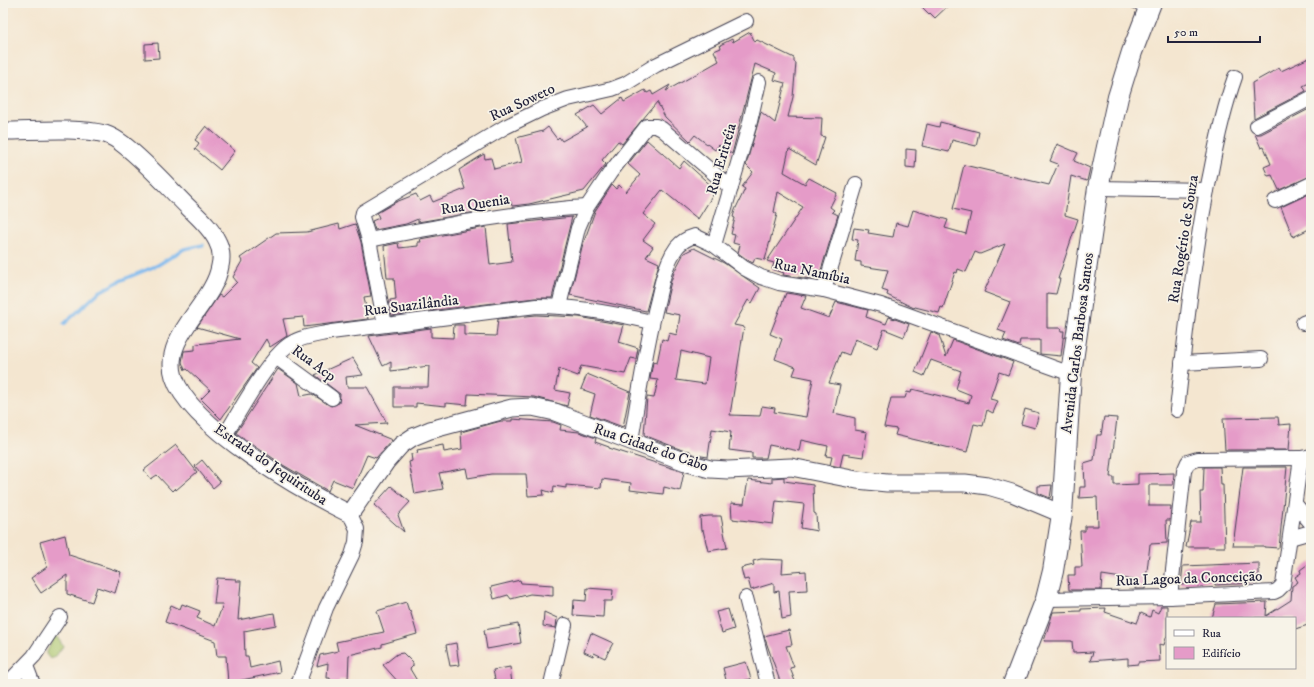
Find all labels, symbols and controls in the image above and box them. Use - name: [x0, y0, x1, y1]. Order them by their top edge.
- scale bar: [1168, 18, 1260, 44]
- text: 50 m: [1174, 25, 1198, 40]
- street label: Rua Soweto: [487, 79, 558, 126]
- street label: Rua Eritréia: [702, 121, 741, 197]
- street label: Rua Rogério de Souza: [1164, 173, 1203, 305]
- street label: Rua Quenia: [439, 190, 511, 219]
- street label: Avenida Carlos Barbosa Santos: [1057, 252, 1098, 435]
- street label: Rua Namíbia: [772, 254, 852, 289]
- street label: Rua Suazilândia: [363, 290, 460, 321]
- street label: Rua Acp: [288, 341, 340, 386]
- street label: Estrada do Jequirituba: [210, 419, 332, 510]
- street label: Rua Cidade do Cabo: [591, 419, 711, 476]
- street label: Rua Lagoa da Conceição: [1115, 566, 1263, 591]
- legend: [1166, 617, 1296, 669]
- text: Rua: [1202, 626, 1222, 641]
- text: Edifício: [1202, 646, 1241, 661]

